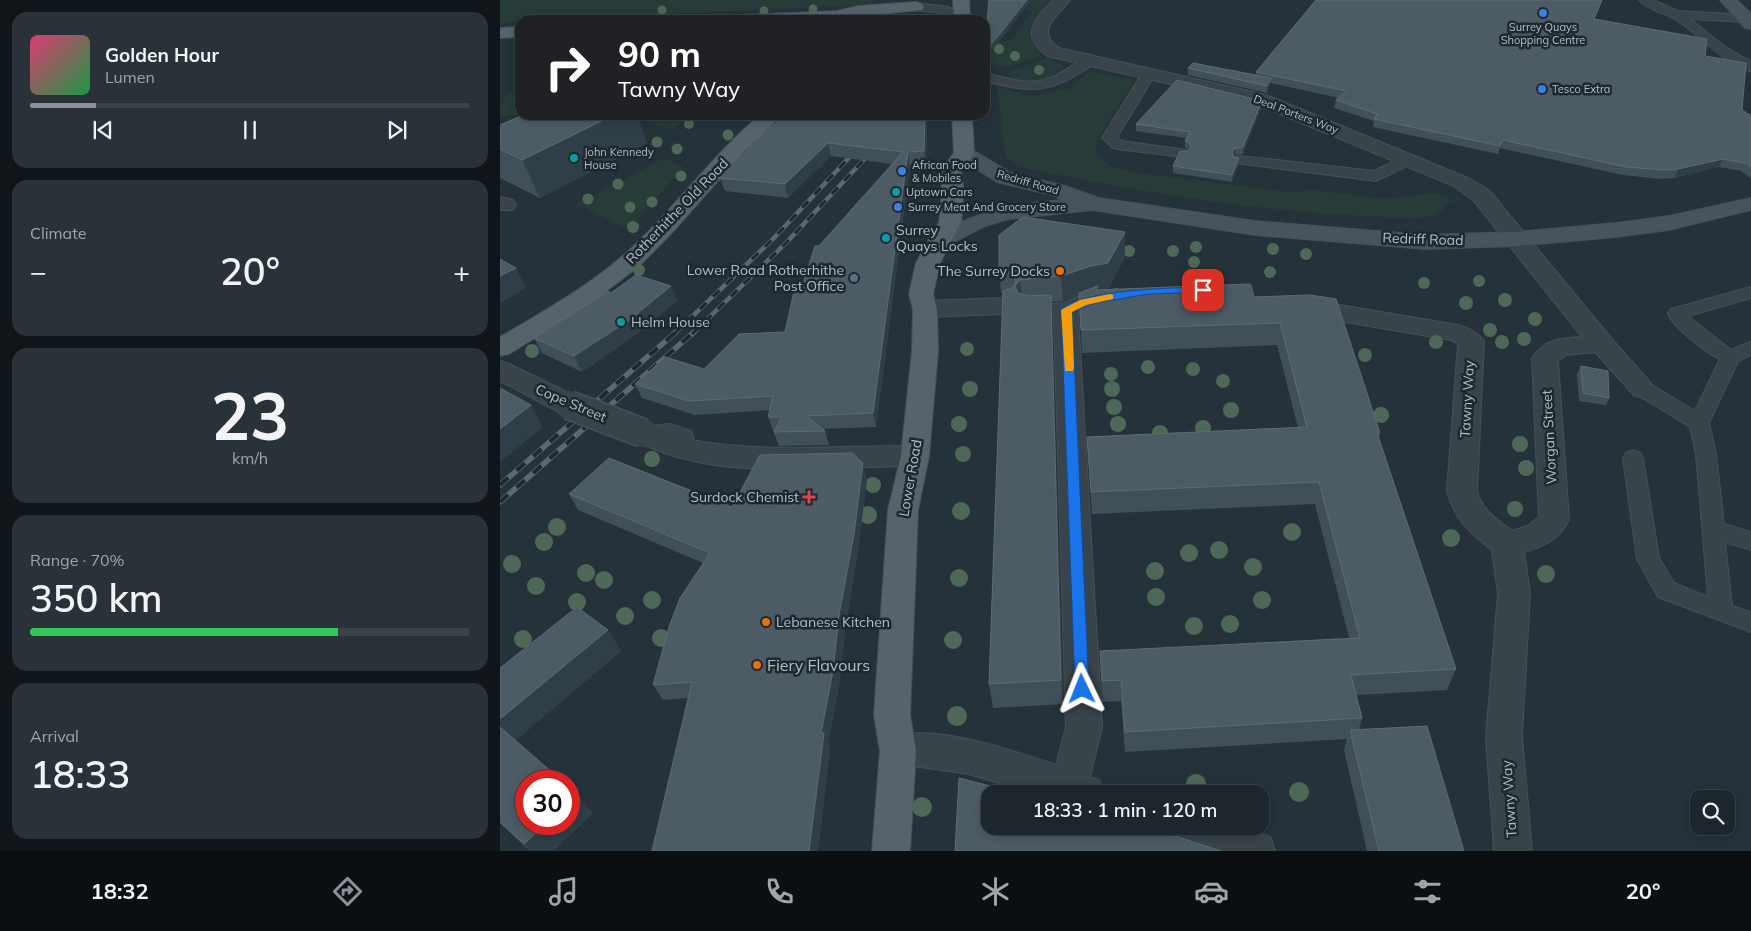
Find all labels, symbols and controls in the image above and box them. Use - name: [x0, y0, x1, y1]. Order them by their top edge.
- marker: Surrey Quays Shopping Centre: [1537, 7, 1549, 19]
- place label: Surrey Quays Shopping Centre: [1501, 20, 1585, 47]
- text: 90 m: [618, 32, 701, 76]
- icon: right: [535, 35, 600, 100]
- text: Golden Hour: [105, 43, 219, 67]
- text: Lumen: [105, 67, 155, 87]
- text: Tawny Way: [618, 75, 740, 103]
- place label: Tesco Extra: [1552, 82, 1610, 96]
- marker: Tesco Extra: [1536, 83, 1548, 95]
- street label: Deal Porters Way: [1252, 91, 1341, 137]
- icon: previous: [89, 116, 117, 144]
- icon: pause: [236, 116, 264, 144]
- icon: next: [383, 116, 411, 144]
- place label: John Kennedy House: [584, 145, 654, 172]
- marker: John Kennedy House: [568, 152, 580, 164]
- street label: Rotherhithe Old Road: [622, 155, 732, 267]
- place label: African Food & Mobiles: [912, 158, 977, 185]
- marker: African Food & Mobiles: [896, 165, 908, 177]
- street label: Redriff Road: [995, 166, 1061, 198]
- place label: Uptown Cars: [906, 185, 973, 199]
- marker: Uptown Cars: [890, 186, 902, 198]
- place label: Surrey Meat And Grocery Store: [908, 200, 1066, 214]
- marker: Surrey Meat And Grocery Store: [892, 201, 904, 213]
- place label: Surrey Quays Locks: [896, 221, 978, 255]
- text: Climate: [30, 223, 86, 243]
- street label: Redriff Road: [1382, 229, 1464, 249]
- marker: Surrey Quays Locks: [880, 232, 892, 244]
- text: 20°: [220, 247, 280, 295]
- text: −: [30, 254, 47, 289]
- text: +: [453, 254, 470, 289]
- place label: Lower Road Rotherhithe Post Office: [687, 261, 844, 295]
- place label: The Surrey Docks: [937, 262, 1050, 280]
- marker: The Surrey Docks: [1054, 265, 1066, 277]
- pin: [1182, 269, 1224, 311]
- marker: Lower Road Rotherhithe Post Office: [848, 272, 860, 284]
- icon: arrive: [1189, 276, 1217, 304]
- place label: Helm House: [631, 313, 710, 331]
- marker: Helm House: [615, 316, 627, 328]
- street label: Tawny Way: [1456, 359, 1478, 438]
- text: 23: [211, 375, 289, 456]
- street label: Cope Street: [533, 380, 609, 426]
- street label: Worgan Street: [1538, 389, 1560, 485]
- street label: Lower Road: [894, 438, 926, 518]
- text: km/h: [232, 448, 268, 468]
- place label: Surdock Chemist: [690, 488, 799, 506]
- marker: Surdock Chemist: [803, 491, 815, 503]
- text: Range · 70%: [30, 550, 125, 570]
- text: 350 km: [30, 574, 163, 622]
- place label: Lebanese Kitchen: [776, 613, 890, 631]
- marker: Lebanese Kitchen: [760, 616, 772, 628]
- place label: Fiery Flavours: [767, 655, 870, 675]
- marker: Fiery Flavours: [751, 659, 763, 671]
- position arrow: [1055, 662, 1107, 714]
- text: Arrival: [30, 726, 79, 746]
- text: 18:33: [30, 750, 130, 798]
- street label: Tawny Way: [1497, 759, 1521, 838]
- speed limit sign: 30: [515, 770, 580, 835]
- map controls: [1690, 790, 1735, 835]
- button: search: [1690, 790, 1735, 835]
- text: 18:33 · 1 min · 120 m: [1032, 798, 1218, 822]
- icon: directions: [330, 874, 365, 909]
- icon: music: [546, 874, 581, 909]
- icon: phone: [762, 874, 797, 909]
- icon: climate: [978, 874, 1013, 909]
- icon: car: [1194, 874, 1229, 909]
- icon: filters: [1410, 874, 1445, 909]
- text: 18:32: [90, 877, 149, 905]
- text: 20°: [1626, 877, 1660, 905]

